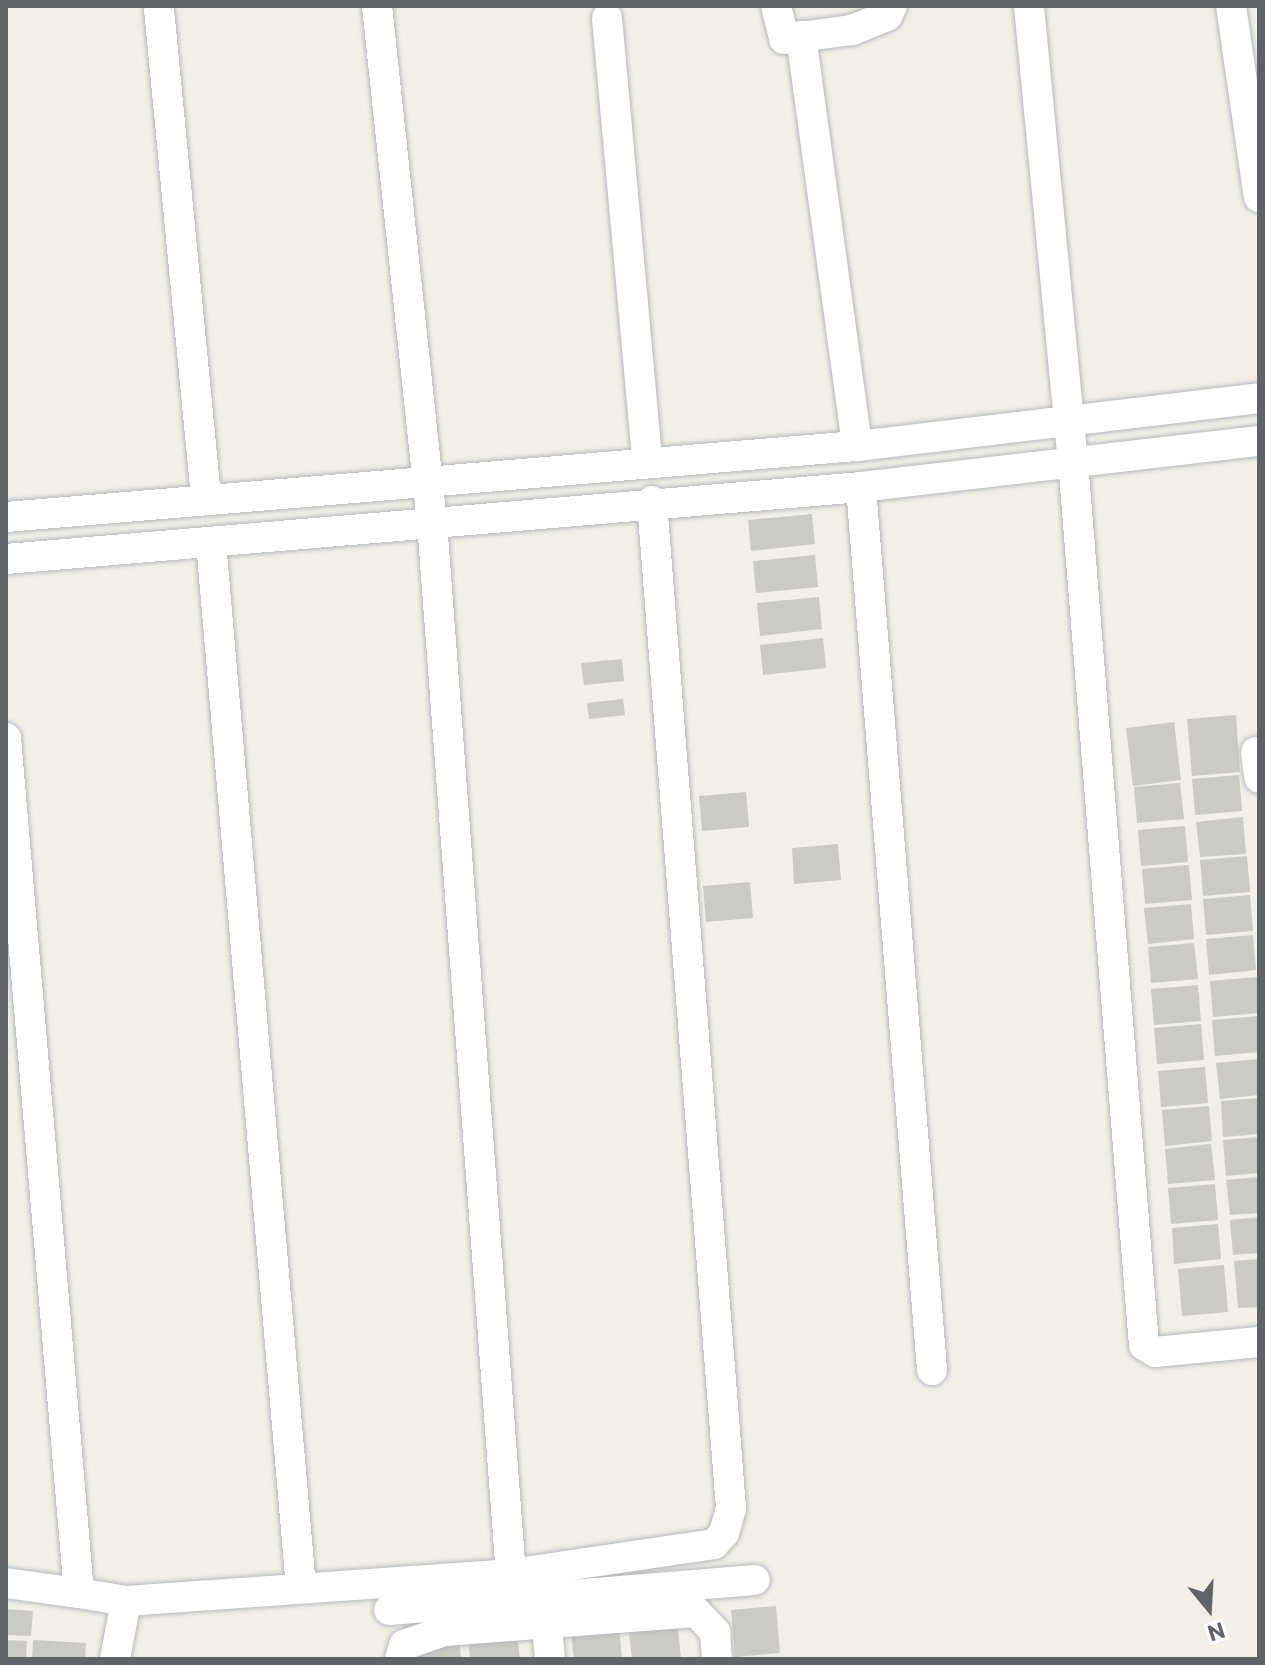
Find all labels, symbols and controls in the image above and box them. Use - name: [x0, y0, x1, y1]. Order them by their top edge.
- north arrow: [1169, 1569, 1249, 1649]
- text: N: [1205, 1617, 1229, 1648]

